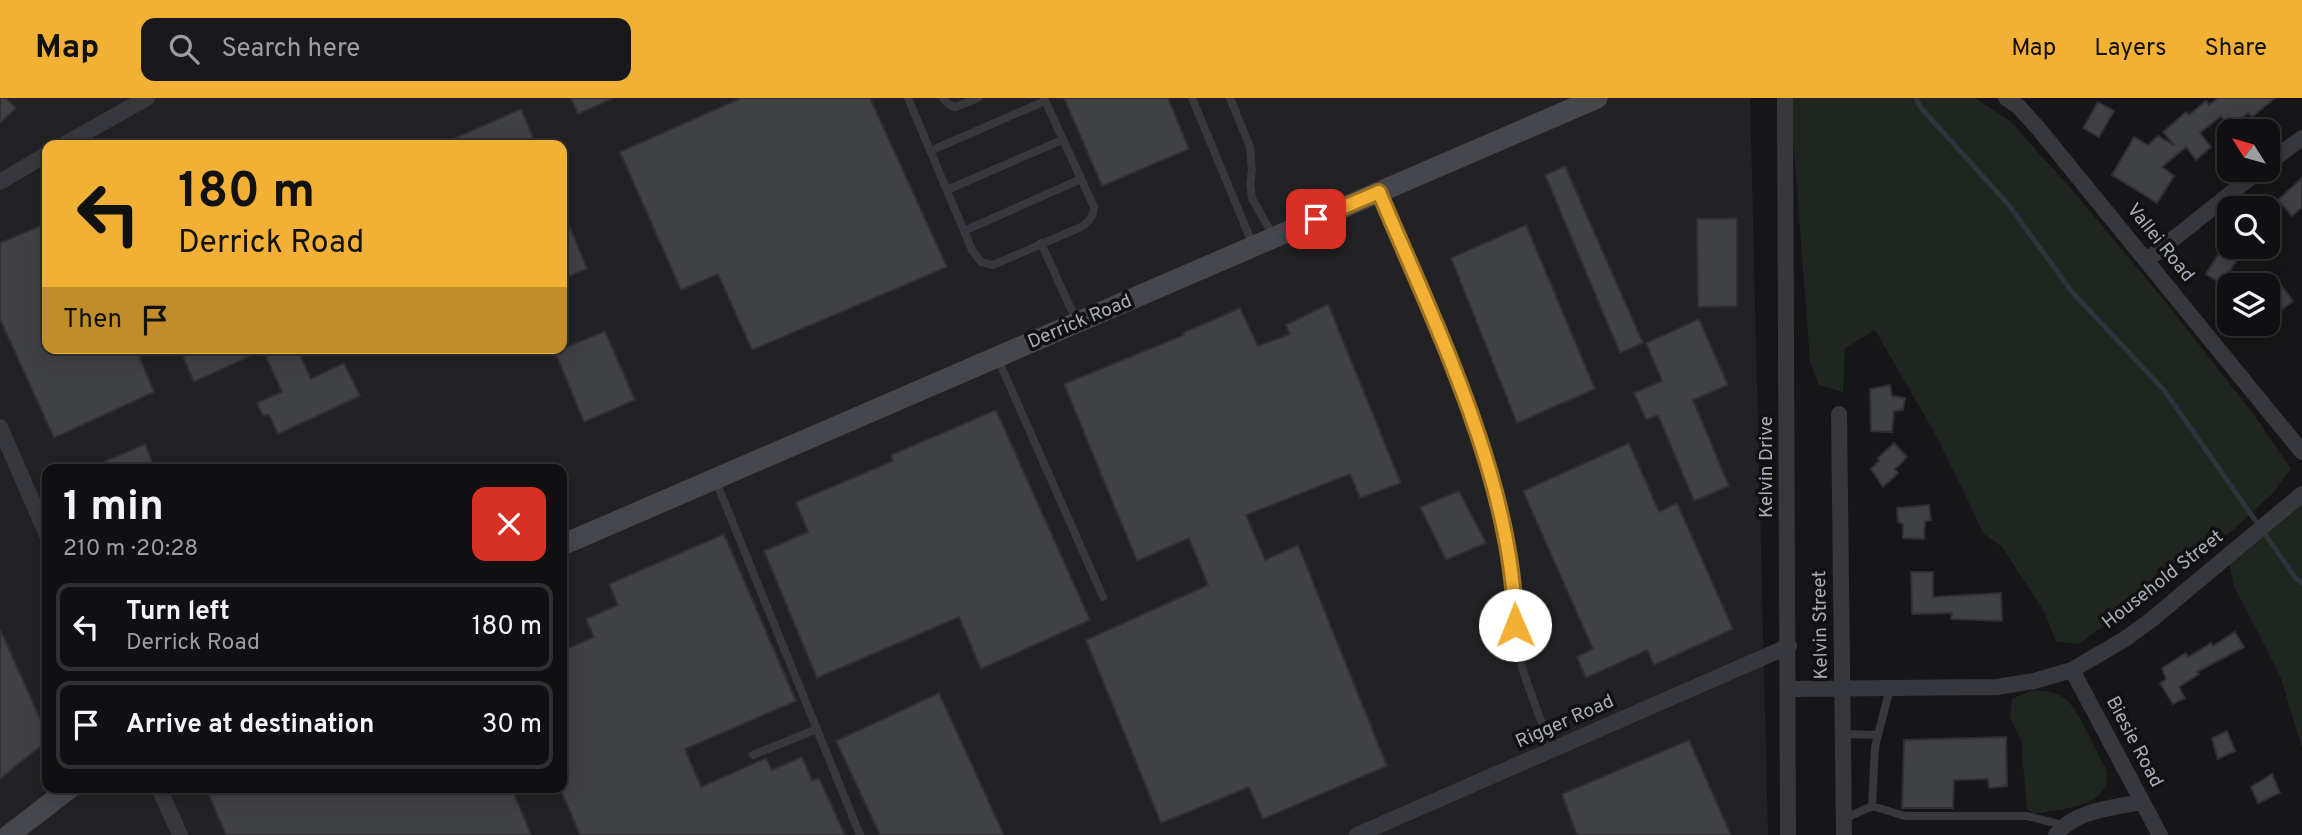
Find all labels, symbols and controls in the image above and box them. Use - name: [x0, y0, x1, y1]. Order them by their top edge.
- search box: [141, 18, 631, 81]
- text: Map: [35, 28, 99, 70]
- icon: search: [165, 30, 203, 68]
- text: Search here: [221, 33, 360, 66]
- text: Map: [2011, 34, 2056, 64]
- text: Layers: [2094, 34, 2166, 64]
- text: Share: [2204, 34, 2267, 64]
- north arrow: [2217, 119, 2280, 182]
- map controls: [2217, 119, 2280, 336]
- text: 180 m: [178, 163, 315, 225]
- icon: left: [63, 168, 154, 259]
- pin: [1286, 189, 1346, 249]
- button: search: [2217, 196, 2280, 259]
- street label: Vallei Road: [2121, 199, 2199, 287]
- icon: arrive: [1297, 200, 1335, 238]
- text: Derrick Road: [178, 224, 364, 264]
- button: layers: [2217, 273, 2280, 336]
- street label: Derrick Road: [1024, 289, 1136, 355]
- icon: arrive: [136, 301, 174, 339]
- text: Then: [63, 304, 122, 337]
- street label: Kelvin Drive: [1755, 416, 1779, 518]
- text: 1 min: [63, 482, 164, 535]
- button: close: [472, 487, 546, 561]
- street label: Household Street: [2097, 525, 2229, 635]
- text: 210 m · 20:28: [63, 535, 198, 564]
- street label: Kelvin Street: [1808, 570, 1834, 680]
- position arrow: [1478, 588, 1552, 662]
- text: Turn left: [126, 596, 230, 629]
- icon: left: [67, 608, 105, 646]
- text: 180 m: [472, 611, 542, 644]
- text: Derrick Road: [126, 629, 260, 658]
- street label: Rigger Road: [1512, 690, 1618, 754]
- street label: Biesie Road: [2100, 692, 2168, 792]
- icon: arrive: [67, 706, 105, 744]
- text: Arrive at destination: [126, 709, 374, 742]
- text: 30 m: [482, 709, 542, 742]

